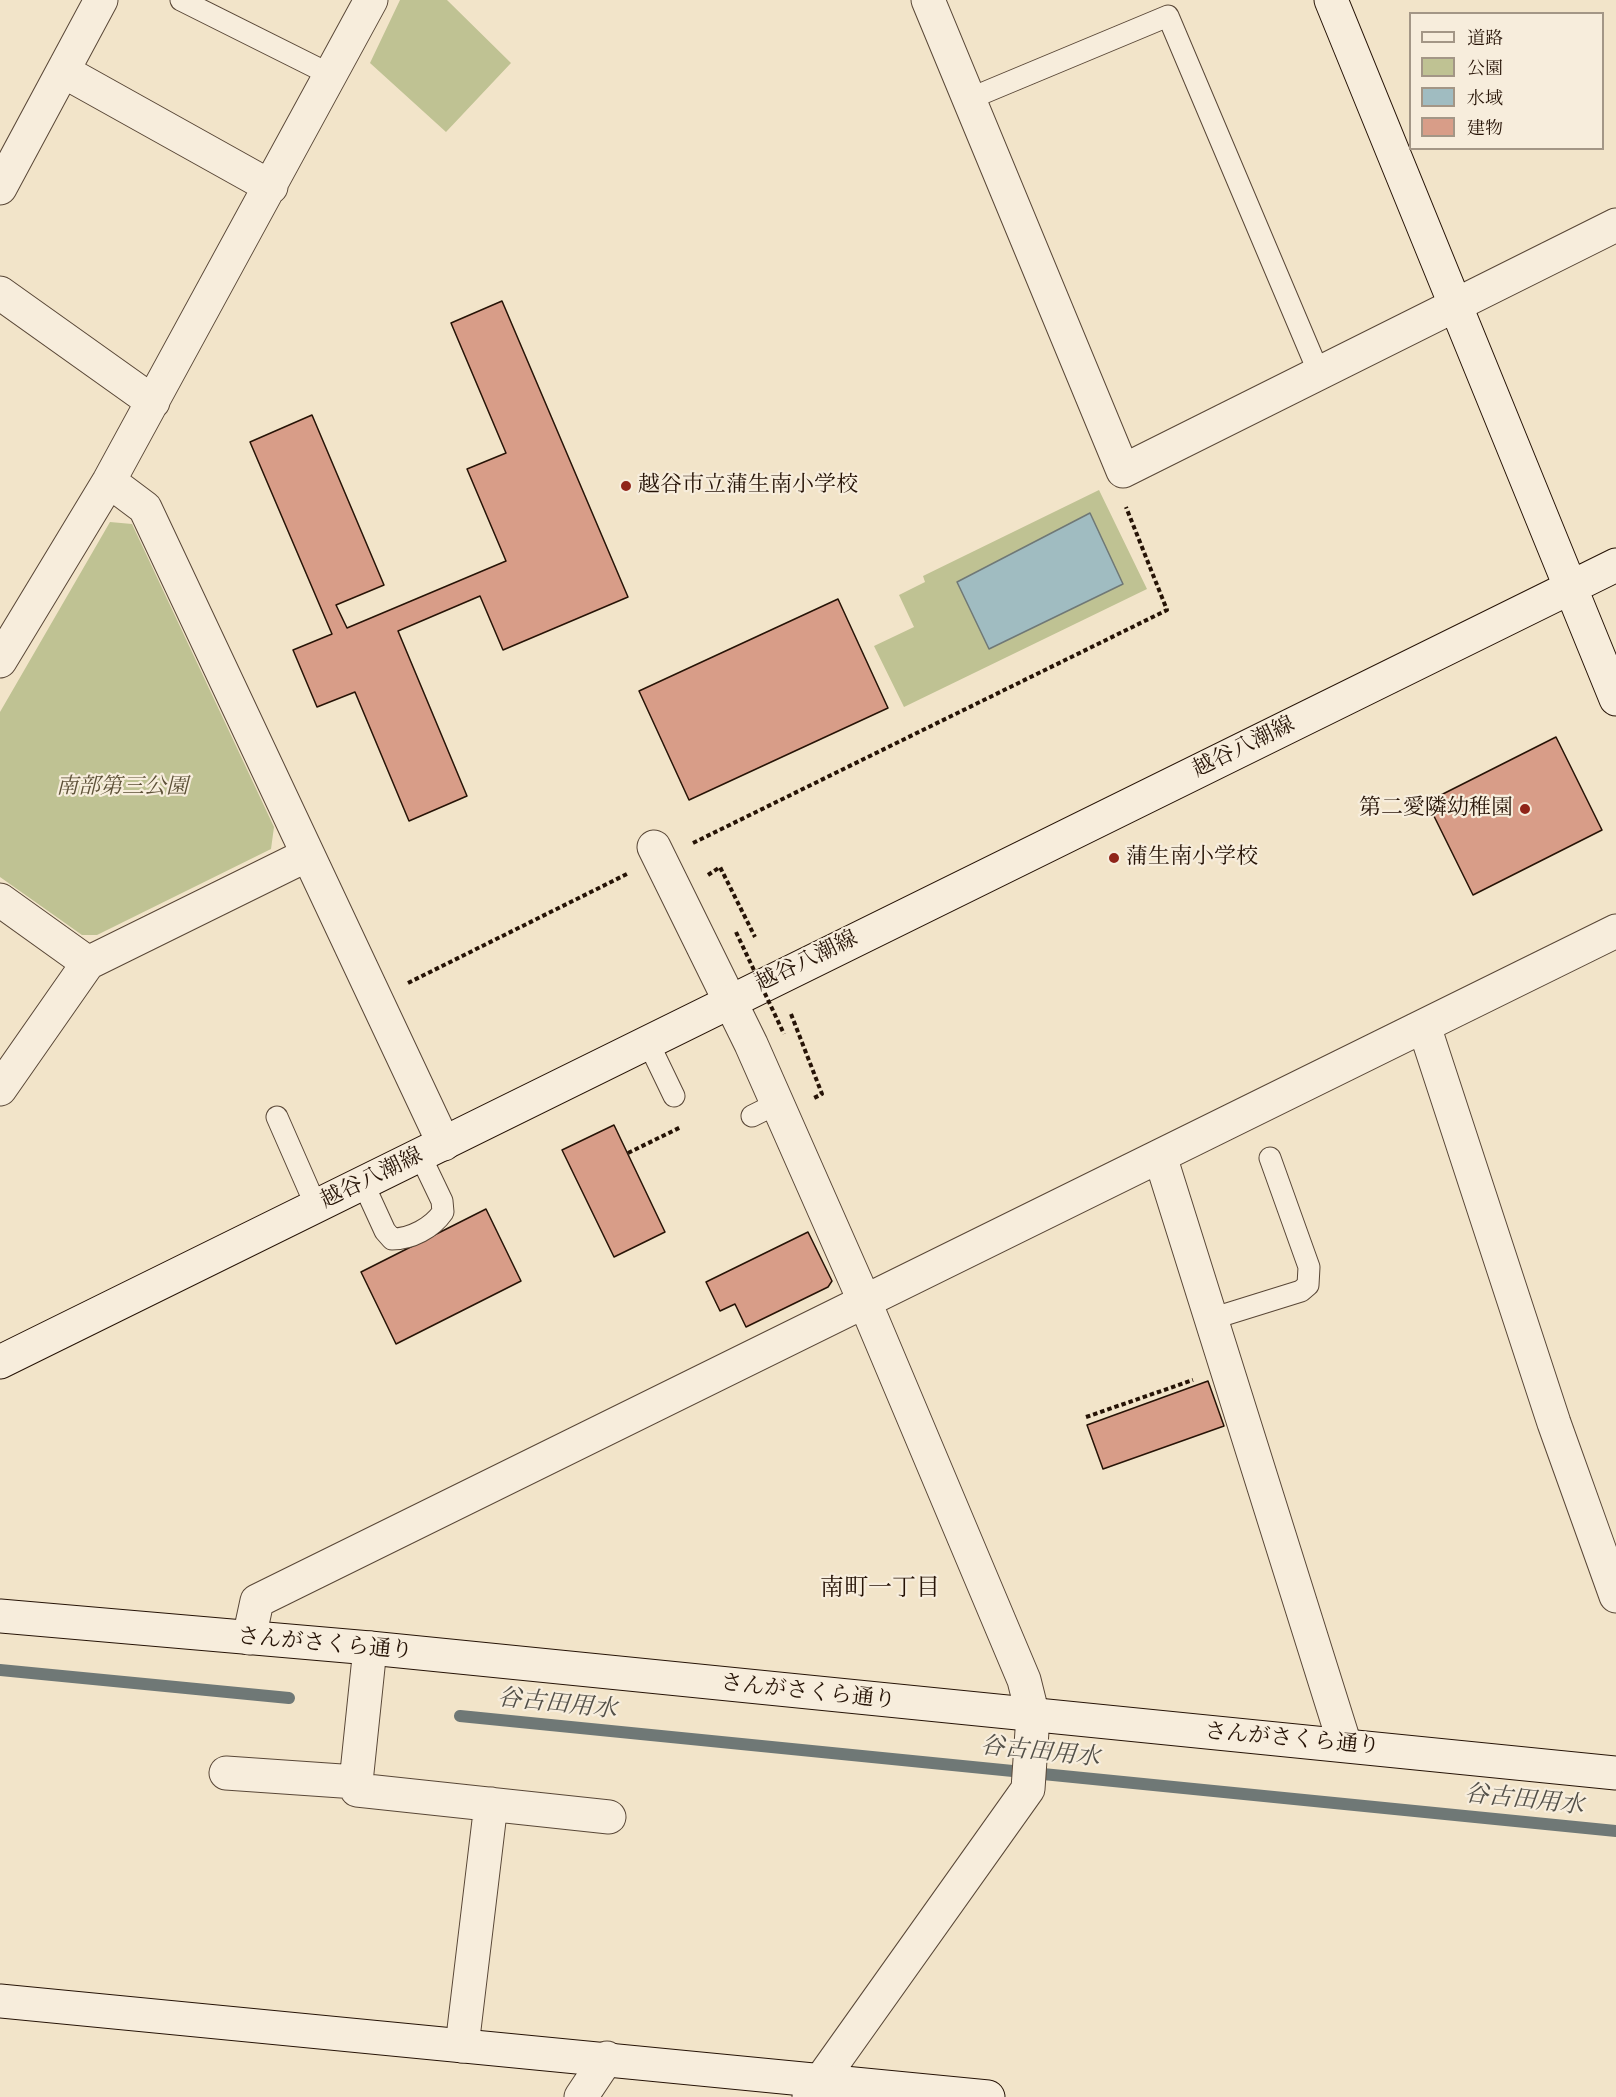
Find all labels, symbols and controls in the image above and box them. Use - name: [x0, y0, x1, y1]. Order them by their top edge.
- legend: [1409, 12, 1604, 150]
- text: 道路: [1467, 26, 1503, 51]
- text: 公園: [1467, 56, 1503, 81]
- text: 水域: [1467, 86, 1503, 111]
- text: 建物: [1467, 116, 1503, 141]
- place label: 越谷市立蒲生南小学校: [638, 473, 858, 499]
- marker: 越谷市立蒲生南小学校: [619, 479, 633, 493]
- street label: 越谷八潮線: [1189, 712, 1299, 784]
- park label: 南部第三公園: [56, 775, 188, 801]
- place label: 第二愛隣幼稚園: [1359, 796, 1513, 822]
- marker: 第二愛隣幼稚園: [1518, 802, 1532, 816]
- place label: 蒲生南小学校: [1126, 845, 1258, 871]
- marker: 蒲生南小学校: [1107, 851, 1121, 865]
- street label: 越谷八潮線: [752, 926, 862, 998]
- street label: 越谷八潮線: [317, 1143, 427, 1215]
- district label: 南町一丁目: [820, 1575, 940, 1603]
- street label: さんがさくら通り: [236, 1624, 414, 1666]
- street label: さんがさくら通り: [719, 1671, 897, 1715]
- water label: 谷古田用水: [496, 1684, 618, 1726]
- street label: さんがさくら通り: [1203, 1719, 1381, 1761]
- water label: 谷古田用水: [979, 1732, 1101, 1774]
- water label: 谷古田用水: [1463, 1780, 1585, 1822]

